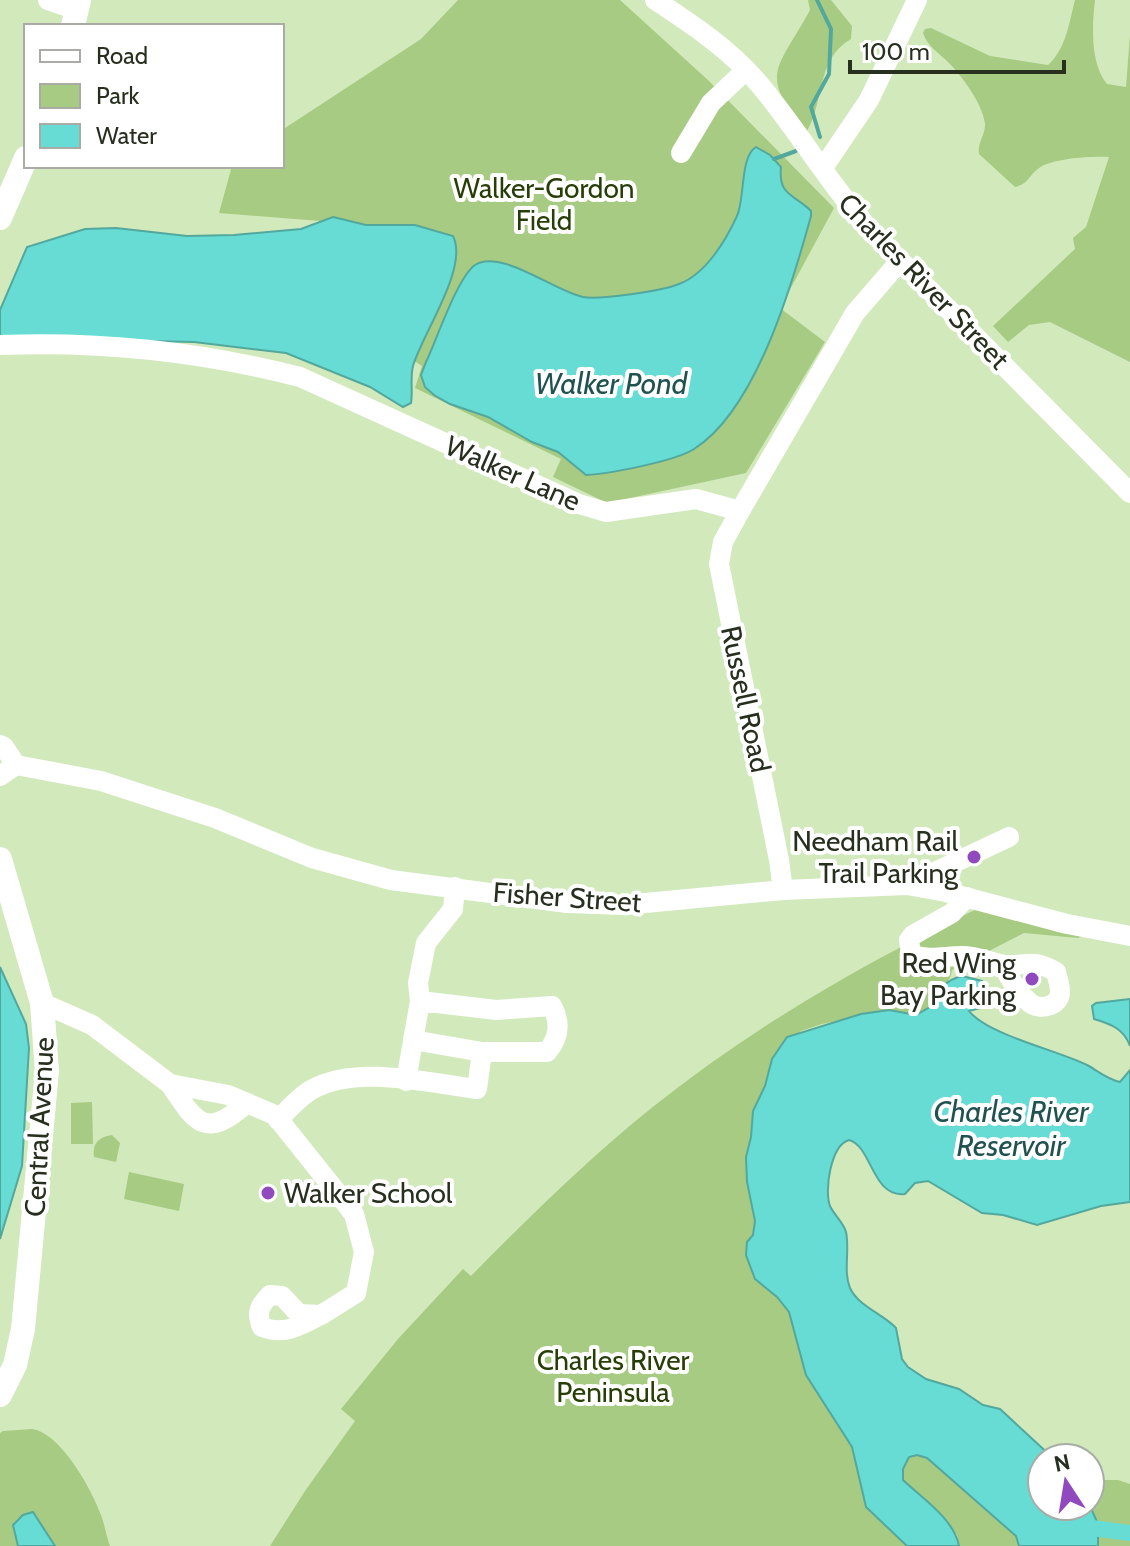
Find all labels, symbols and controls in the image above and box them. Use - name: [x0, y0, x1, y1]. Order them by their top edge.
- legend: [24, 24, 284, 168]
- scale bar: [850, 24, 1064, 74]
- text: 100 m: [862, 37, 930, 66]
- text: Road: [96, 41, 148, 70]
- text: Park: [96, 81, 139, 110]
- text: Water: [96, 121, 157, 150]
- park label: Walker-Gordon Field: [454, 171, 634, 237]
- street label: Charles River Street: [832, 186, 1016, 376]
- water label: Walker Pond: [535, 365, 689, 402]
- street label: Walker Lane: [440, 428, 586, 518]
- street label: Russell Road: [714, 623, 778, 775]
- place label: Needham Rail Trail Parking: [792, 824, 959, 890]
- marker: Needham Rail Trail Parking: [965, 848, 983, 866]
- street label: Fisher Street: [492, 875, 642, 919]
- place label: Red Wing Bay Parking: [880, 946, 1017, 1012]
- marker: Red Wing Bay Parking: [1023, 970, 1041, 988]
- street label: Central Avenue: [17, 1036, 61, 1218]
- water label: Charles River Reservoir: [933, 1093, 1090, 1164]
- place label: Walker School: [284, 1176, 453, 1210]
- marker: Walker School: [259, 1184, 277, 1202]
- park label: Charles River Peninsula: [537, 1343, 690, 1409]
- north arrow: [1026, 1442, 1106, 1522]
- text: N: [1052, 1448, 1072, 1478]

